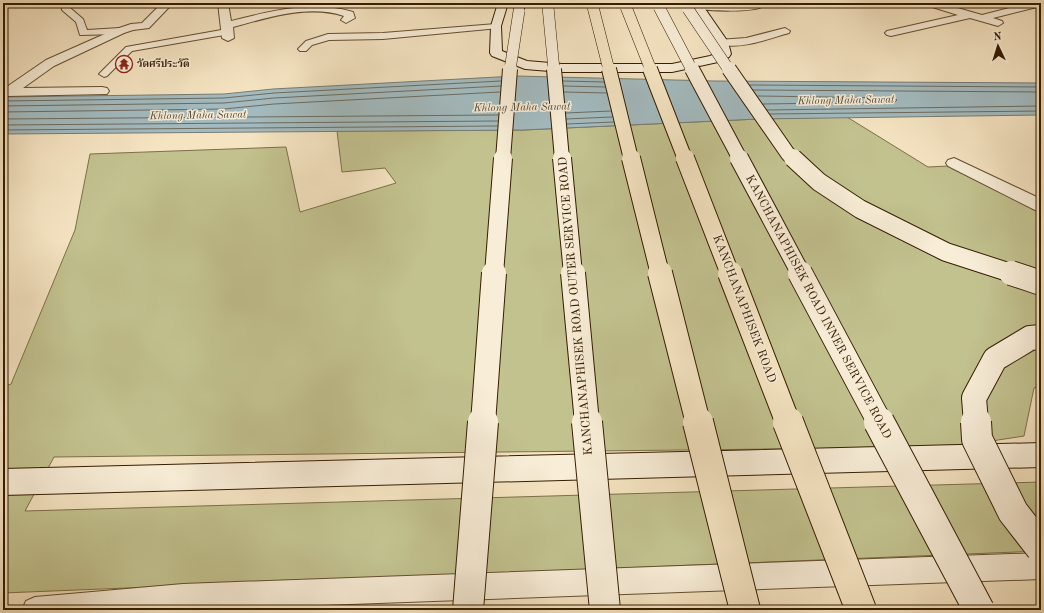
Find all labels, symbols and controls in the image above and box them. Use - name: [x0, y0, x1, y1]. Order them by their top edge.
- north arrow: [978, 26, 1018, 66]
- text: N: [993, 32, 1003, 43]
- temple icon: วัดศรีประวัติ: [114, 54, 134, 74]
- place label: วัดศรีประวัติ: [137, 57, 190, 69]
- water label: Khlong Maha Sawat: [796, 95, 895, 107]
- water label: Khlong Maha Sawat: [472, 102, 571, 114]
- water label: Khlong Maha Sawat: [148, 110, 247, 122]
- street label: KANCHANAPHISEK ROAD OUTER SERVICE ROAD: [557, 156, 595, 456]
- street label: KANCHANAPHISEK ROAD INNER SERVICE ROAD: [742, 172, 894, 442]
- street label: KANCHANAPHISEK ROAD: [709, 233, 779, 385]

